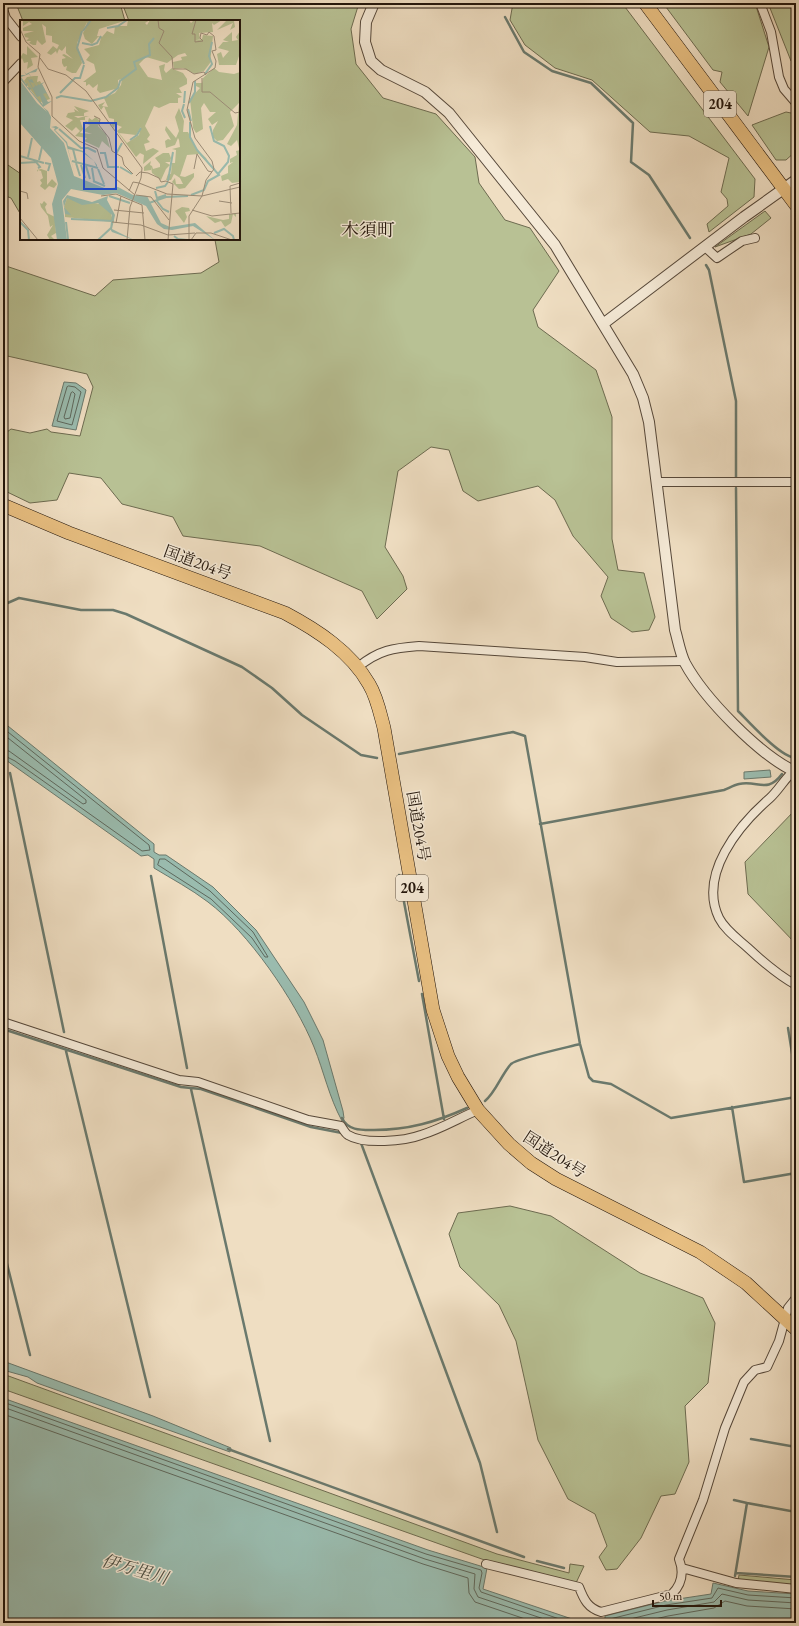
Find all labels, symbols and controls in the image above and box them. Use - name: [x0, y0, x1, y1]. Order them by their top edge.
- inset map: [20, 20, 240, 240]
- road number: 204: [704, 91, 736, 117]
- district label: 木須町: [341, 218, 395, 241]
- street label: 国道204号: [161, 540, 235, 584]
- street label: 国道204号: [402, 789, 435, 863]
- road number: 204: [396, 875, 428, 901]
- street label: 国道204号: [519, 1126, 590, 1183]
- water label: 伊万里川: [99, 1549, 173, 1589]
- scale bar: [653, 1582, 721, 1608]
- text: 50 m: [659, 1588, 683, 1604]

